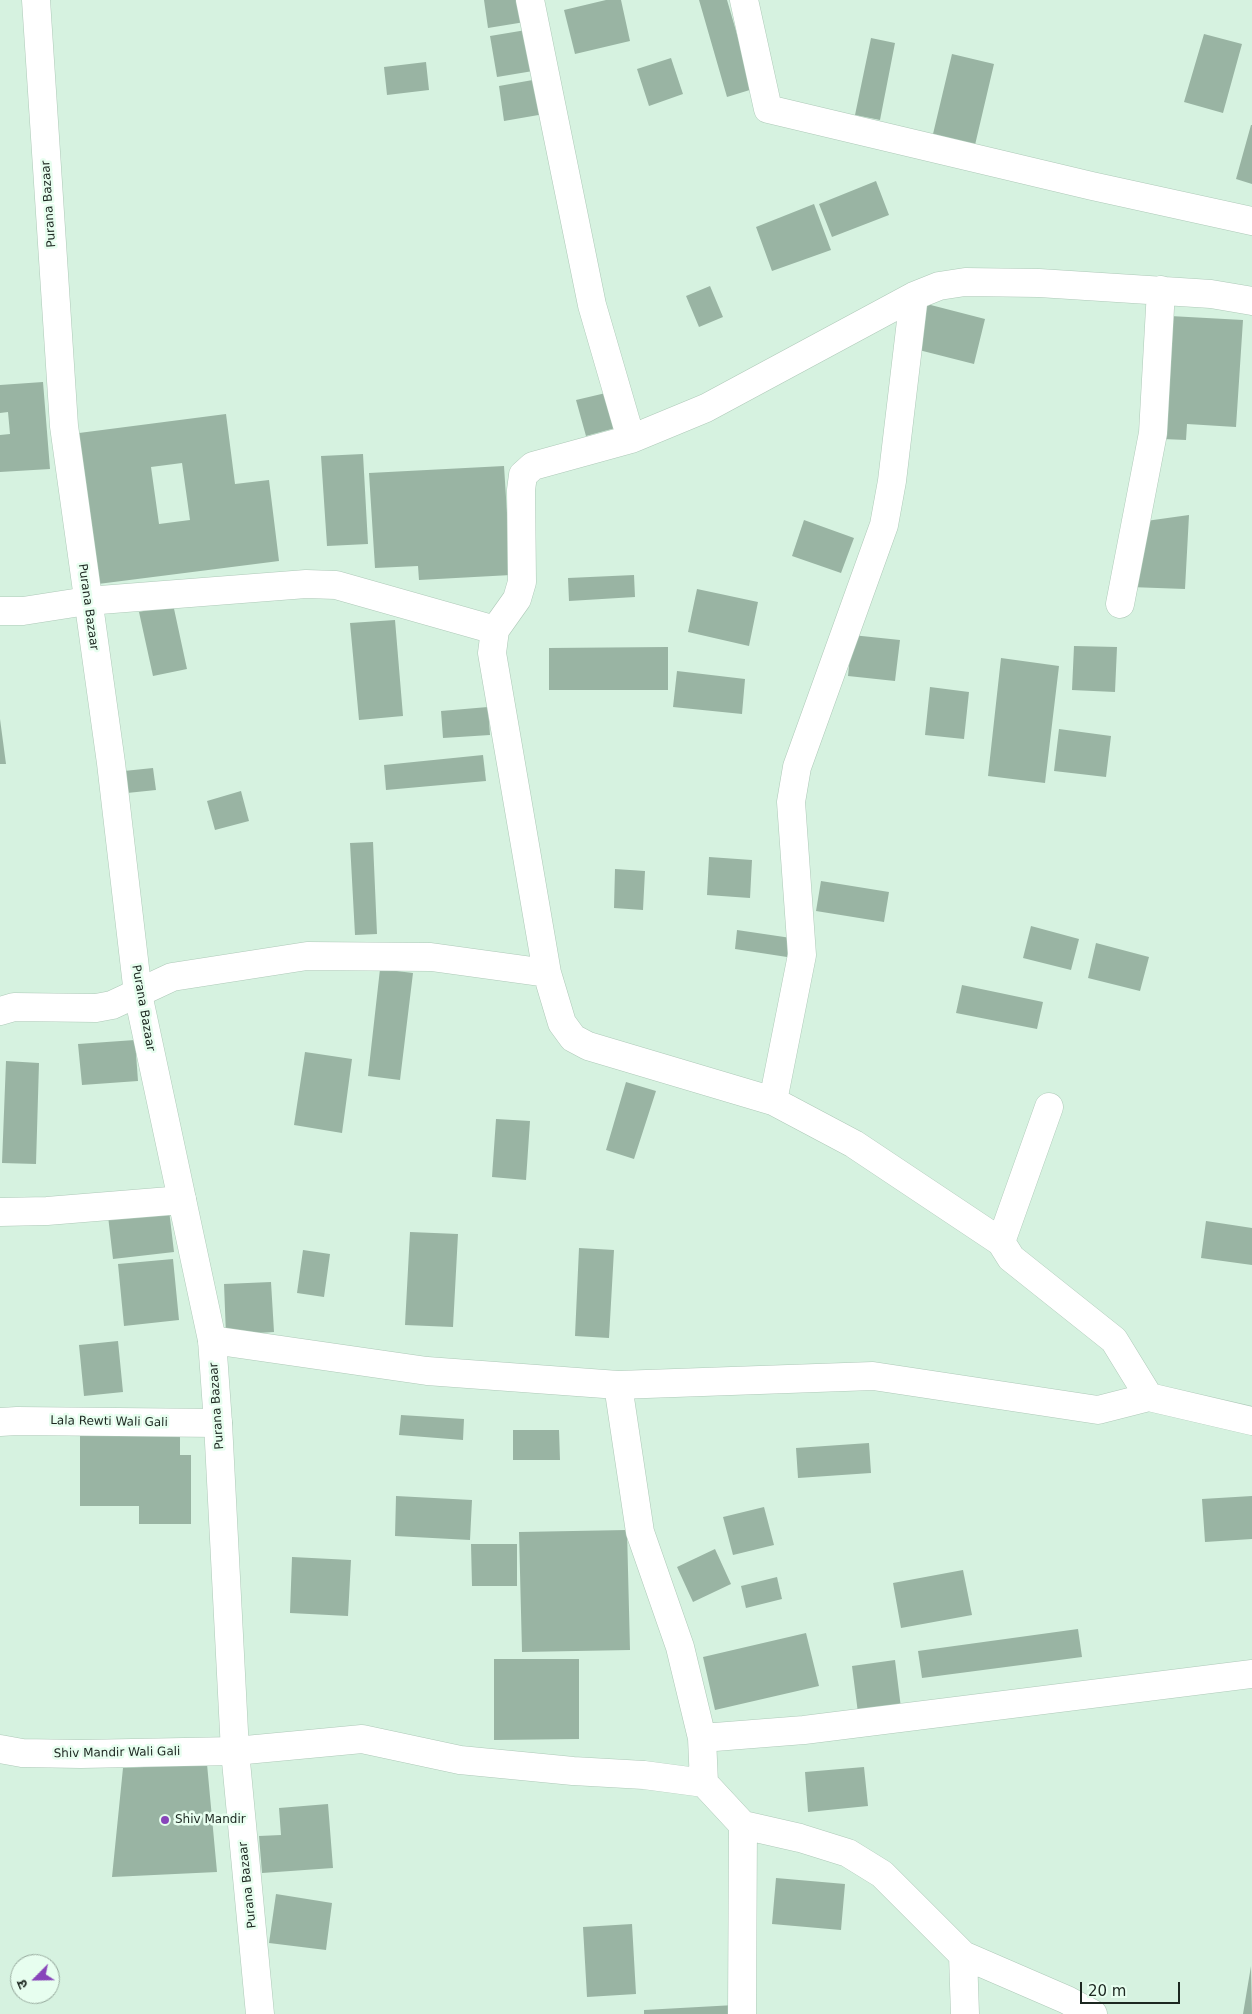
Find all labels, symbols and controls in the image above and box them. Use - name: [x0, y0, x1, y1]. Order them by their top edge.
- street label: Purana Bazaar: [39, 160, 59, 248]
- street label: Purana Bazaar: [75, 563, 101, 651]
- street label: Purana Bazaar: [128, 964, 158, 1052]
- street label: Purana Bazaar: [207, 1362, 227, 1450]
- street label: Lala Rewti Wali Gali: [50, 1414, 168, 1430]
- street label: Shiv Mandir Wali Gali: [54, 1745, 180, 1761]
- place label: Shiv Mandir: [175, 1813, 246, 1827]
- marker: Shiv Mandir: [159, 1814, 171, 1826]
- street label: Purana Bazaar: [236, 1841, 260, 1929]
- north arrow: [10, 1954, 60, 2004]
- scale bar: [1082, 1972, 1182, 2004]
- text: उ: [13, 1978, 31, 1991]
- text: 20 m: [1088, 1982, 1126, 2000]

